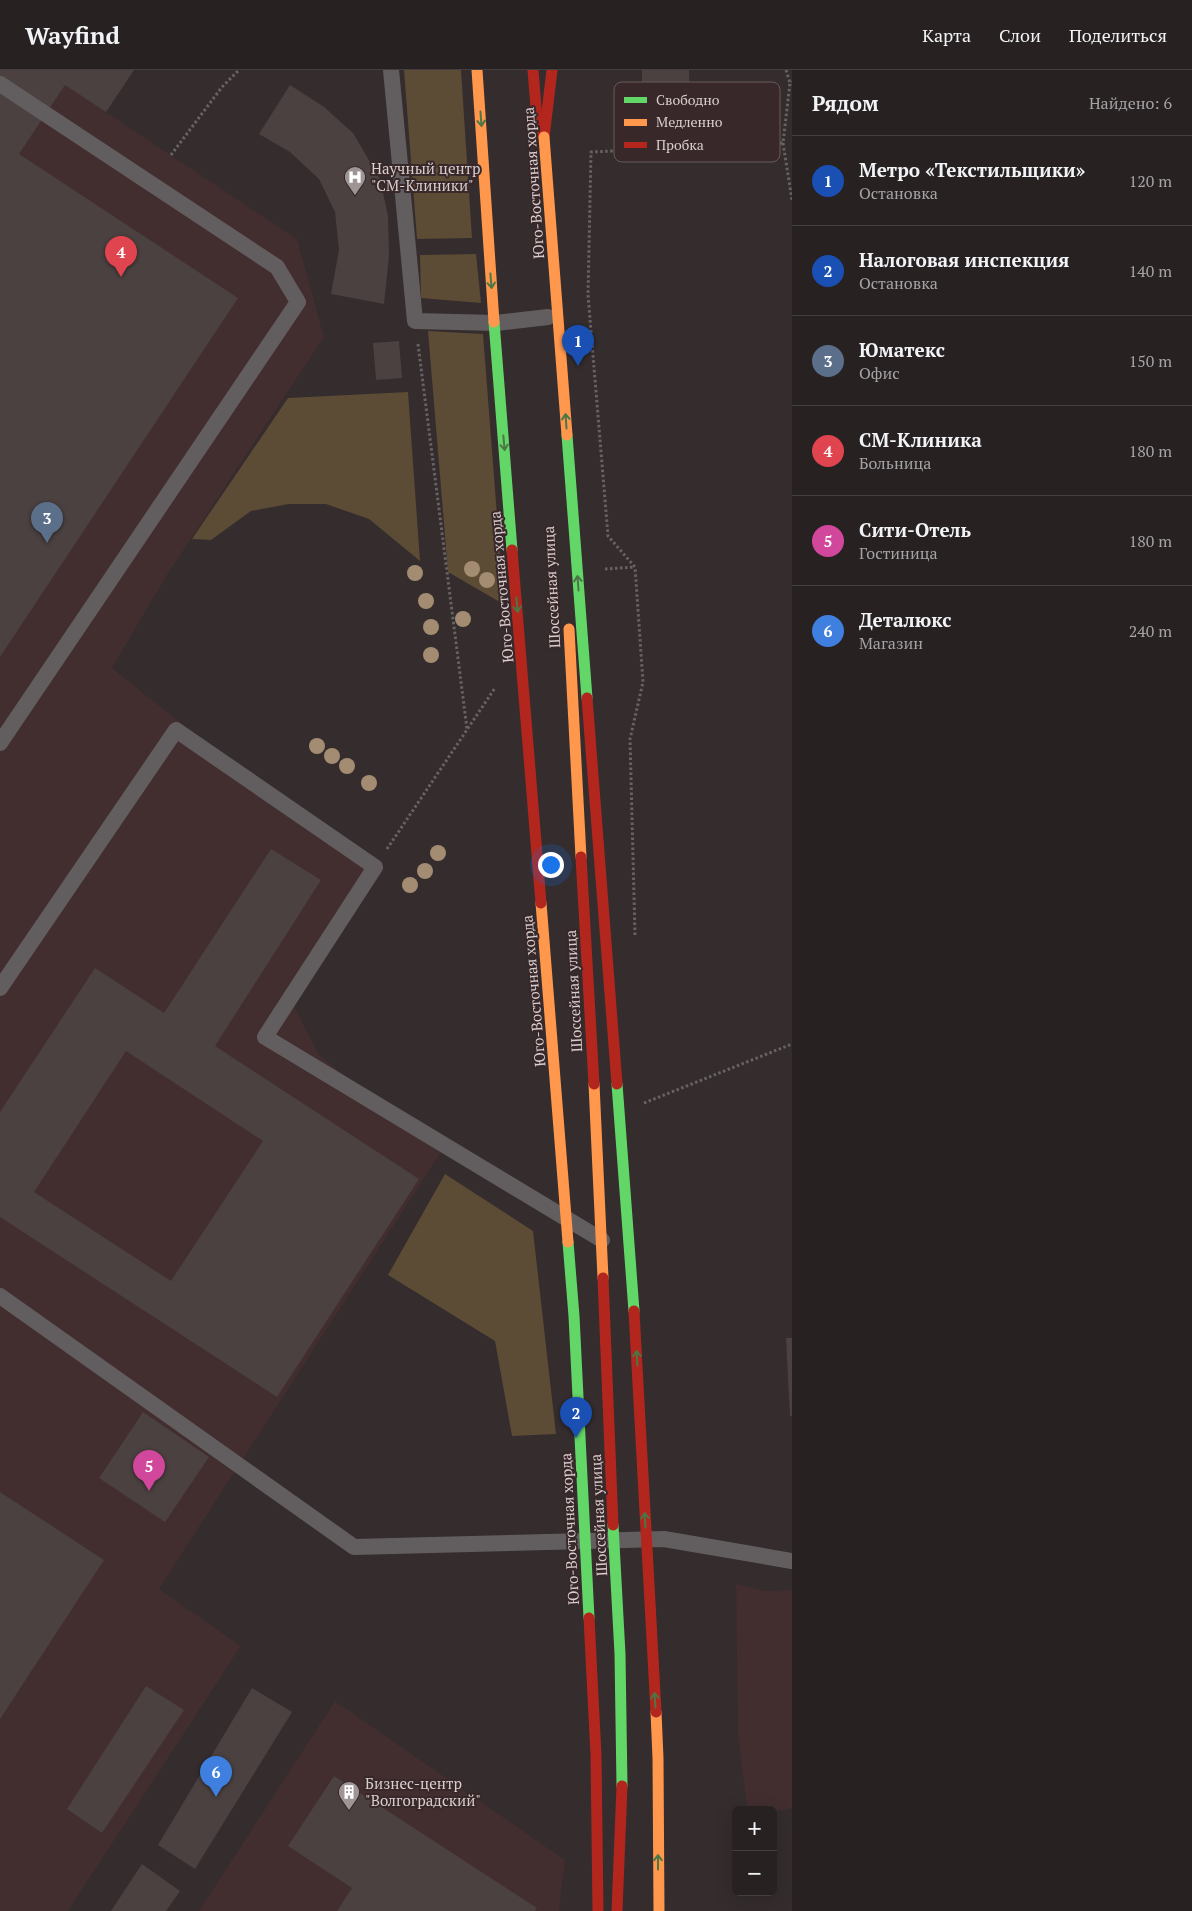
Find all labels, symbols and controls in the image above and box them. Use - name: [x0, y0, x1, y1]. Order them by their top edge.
- text: Wayfind: [25, 19, 120, 51]
- text: Карта: [922, 23, 971, 47]
- text: Слои: [999, 23, 1041, 47]
- text: Поделиться: [1069, 23, 1167, 47]
- legend: [614, 82, 780, 162]
- text: Рядом: [812, 89, 879, 117]
- text: Свободно: [656, 90, 720, 109]
- text: Найдено: 6: [1089, 92, 1172, 114]
- street label: Юго-Восточная хорда: [518, 106, 548, 260]
- one-way arrow: [476, 110, 485, 126]
- text: Медленно: [656, 112, 723, 131]
- text: Пробка: [656, 135, 704, 154]
- text: Метро «Текстильщики»: [859, 157, 1085, 182]
- place label: Научный центр "СМ-Клиники": [371, 158, 481, 195]
- hospital icon: Научный центр "СМ-Клиники": [343, 165, 367, 196]
- text: 1: [823, 170, 833, 192]
- text: 120 m: [1129, 170, 1172, 192]
- text: Остановка: [859, 182, 938, 204]
- pin: 4: [105, 236, 137, 277]
- text: Налоговая инспекция: [859, 247, 1069, 272]
- text: 2: [823, 260, 833, 282]
- text: 140 m: [1129, 260, 1172, 282]
- text: Остановка: [859, 272, 938, 294]
- one-way arrow: [487, 273, 496, 289]
- pin: 1: [562, 325, 594, 366]
- text: Юматекс: [859, 337, 945, 362]
- text: 3: [823, 350, 833, 372]
- text: 150 m: [1129, 350, 1172, 372]
- text: Офис: [859, 362, 900, 384]
- one-way arrow: [561, 414, 571, 430]
- text: СМ-Клиника: [859, 427, 982, 452]
- one-way arrow: [499, 435, 509, 451]
- text: 4: [823, 440, 833, 462]
- text: 180 m: [1129, 440, 1172, 462]
- text: Больница: [859, 452, 931, 474]
- pin: 3: [31, 502, 63, 543]
- street label: Юго-Восточная хорда: [484, 510, 518, 664]
- text: Сити-Отель: [859, 517, 971, 542]
- street label: Шоссейная улица: [538, 525, 564, 648]
- text: 5: [823, 530, 833, 552]
- text: 180 m: [1129, 530, 1172, 552]
- text: Гостиница: [859, 542, 938, 564]
- one-way arrow: [574, 576, 583, 592]
- one-way arrow: [512, 596, 522, 612]
- text: Деталюкс: [859, 607, 951, 632]
- text: 6: [823, 620, 833, 642]
- text: 240 m: [1129, 620, 1172, 642]
- text: Магазин: [859, 632, 923, 654]
- your location: [538, 852, 564, 878]
- street label: Юго-Восточная хорда: [516, 914, 550, 1068]
- street label: Шоссейная улица: [560, 929, 586, 1052]
- one-way arrow: [632, 1350, 641, 1366]
- pin: 2: [560, 1397, 592, 1438]
- pin: 5: [133, 1450, 165, 1491]
- street label: Юго-Восточная хорда: [555, 1452, 583, 1606]
- street label: Шоссейная улица: [585, 1453, 611, 1576]
- one-way arrow: [641, 1512, 650, 1528]
- one-way arrow: [650, 1692, 659, 1708]
- pin: 6: [200, 1756, 232, 1797]
- place label: Бизнес-центр "Волгоградский": [365, 1773, 481, 1810]
- building icon: Бизнес-центр "Волгоградский": [337, 1780, 361, 1811]
- map controls: [732, 1806, 777, 1896]
- button: +: [732, 1806, 777, 1851]
- button: −: [732, 1851, 777, 1896]
- one-way arrow: [653, 1855, 663, 1871]

